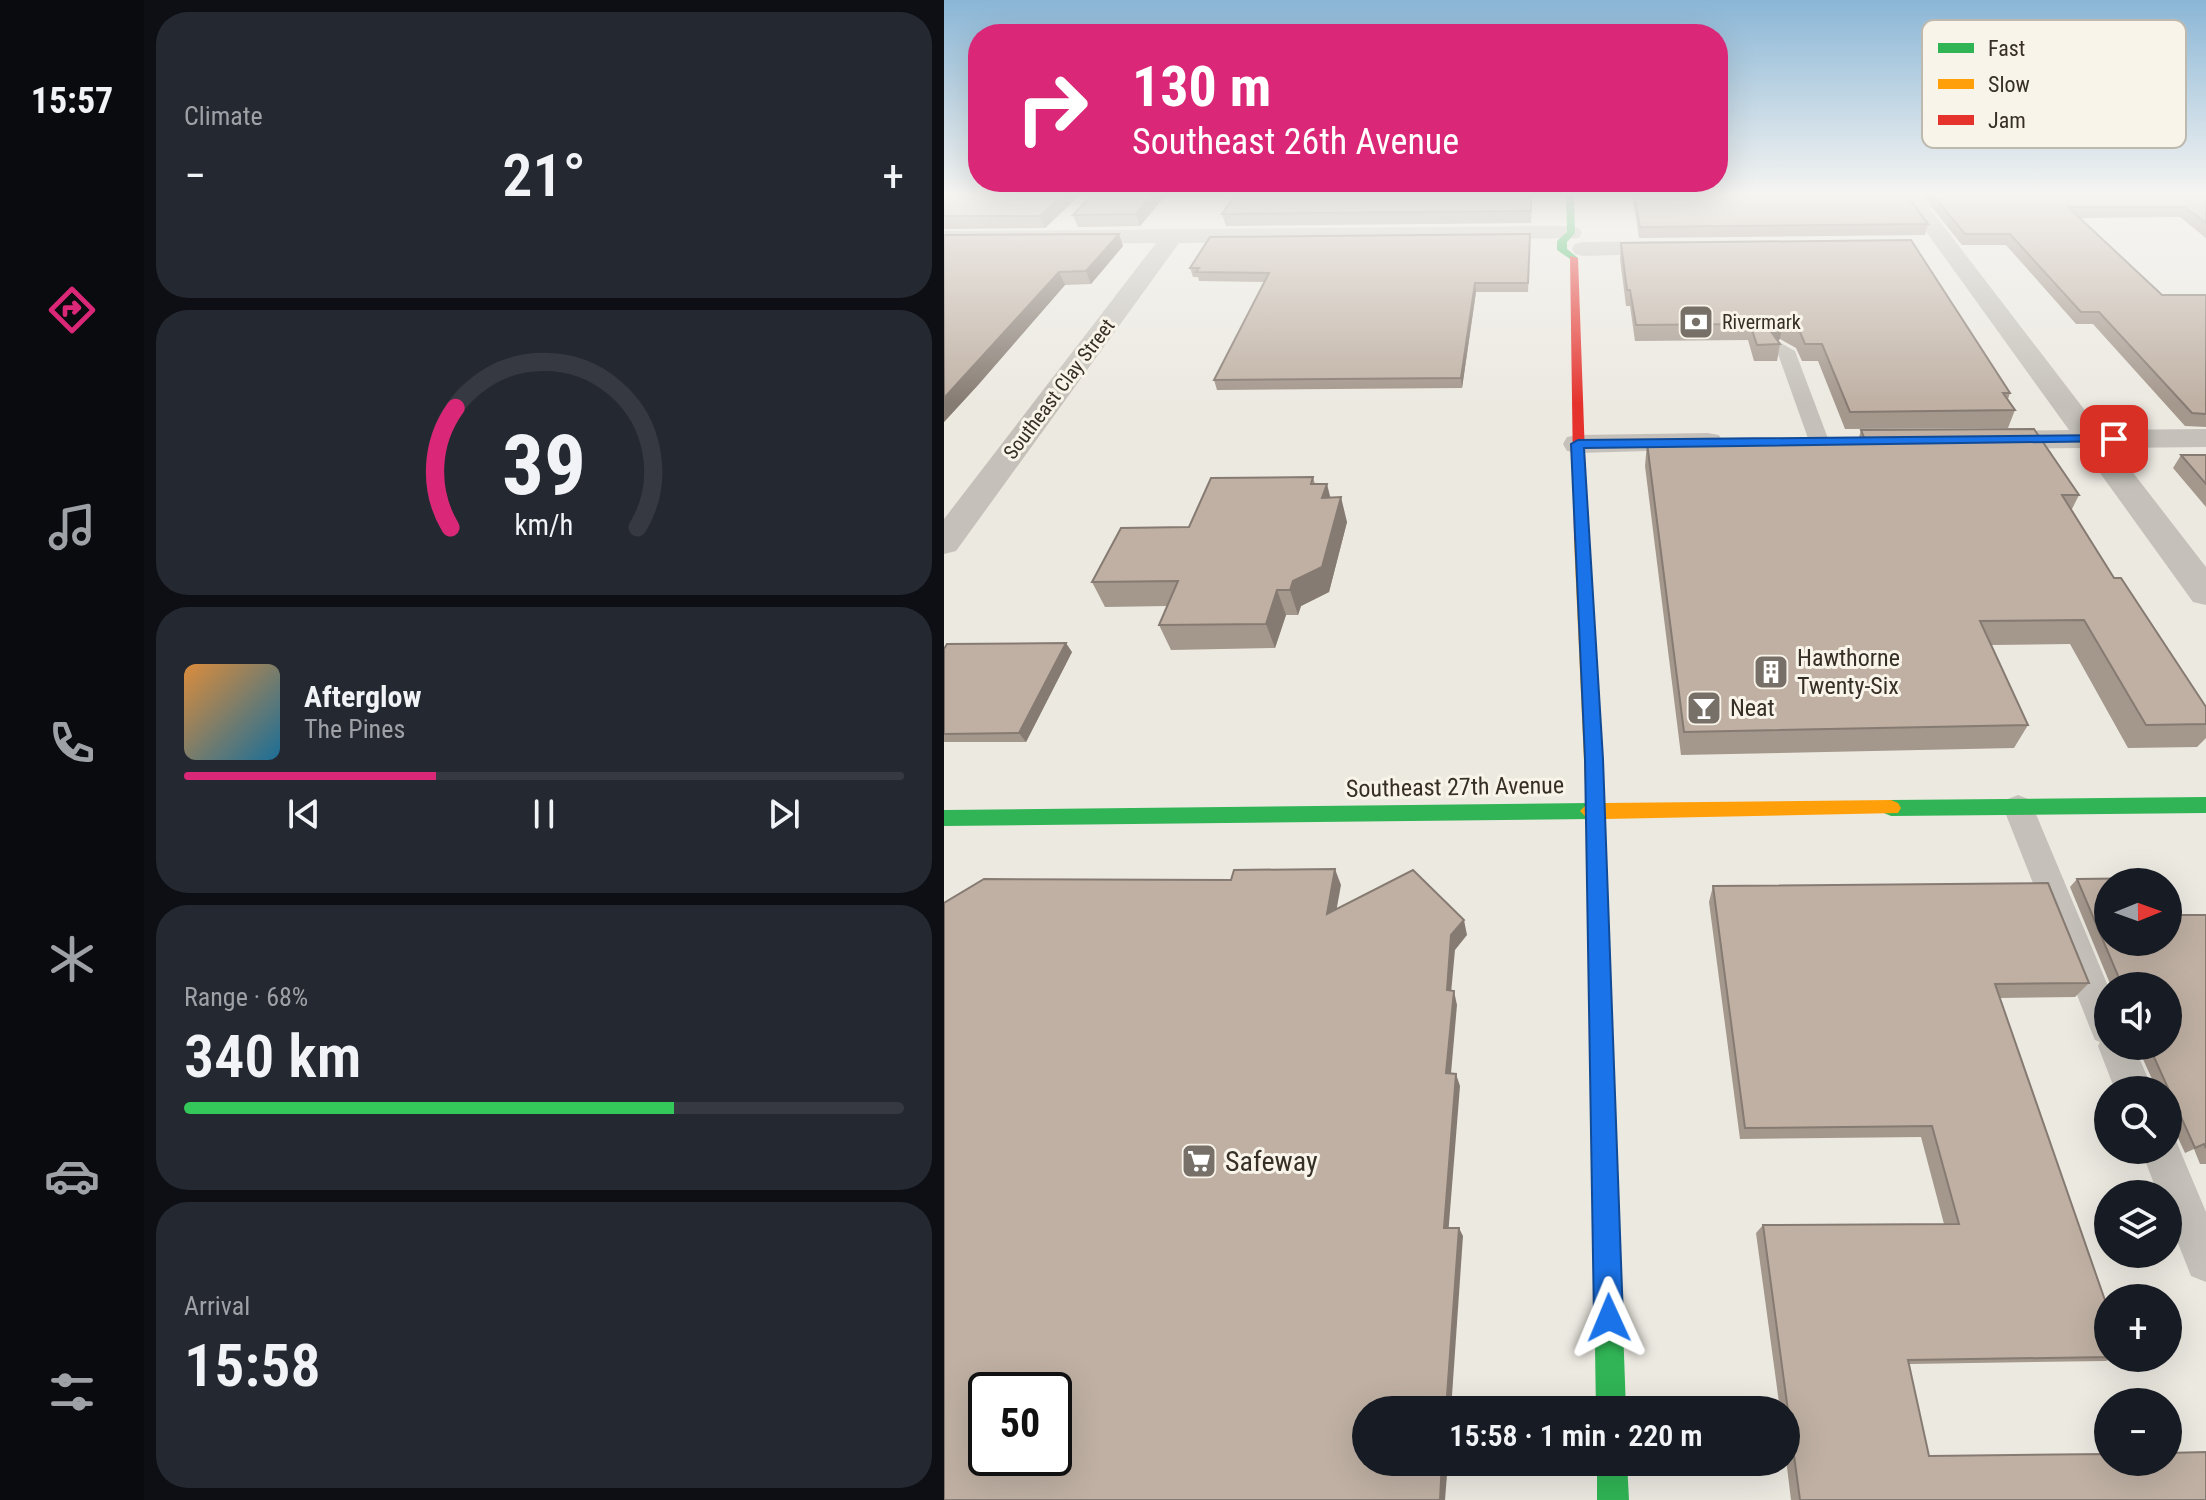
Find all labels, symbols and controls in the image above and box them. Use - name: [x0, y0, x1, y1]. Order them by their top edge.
- legend: [1922, 20, 2186, 148]
- text: Fast: [1988, 36, 2025, 61]
- text: 130 m: [1132, 54, 1271, 120]
- icon: right: [1000, 56, 1104, 160]
- text: Slow: [1988, 72, 2030, 97]
- text: 15:57: [31, 80, 113, 122]
- text: Climate: [184, 101, 263, 131]
- text: Jam: [1988, 108, 2026, 133]
- text: Southeast 26th Avenue: [1132, 121, 1459, 163]
- text: 21°: [502, 140, 586, 211]
- text: −: [184, 150, 206, 202]
- text: +: [882, 150, 904, 202]
- icon: directions: [44, 282, 100, 338]
- bank icon: Rivermark: [1677, 303, 1715, 341]
- place label: Rivermark: [1722, 310, 1801, 334]
- street label: Southeast Clay Street: [998, 314, 1120, 464]
- pin: [2080, 405, 2148, 473]
- text: 39: [502, 417, 586, 514]
- icon: arrive: [2092, 417, 2136, 461]
- icon: music: [44, 499, 100, 555]
- text: km/h: [515, 509, 573, 543]
- place label: Hawthorne Twenty-Six: [1797, 644, 1900, 700]
- building icon: Hawthorne Twenty-Six: [1752, 653, 1790, 691]
- text: Afterglow: [304, 679, 422, 714]
- bar icon: Neat: [1685, 689, 1723, 727]
- place label: Neat: [1730, 694, 1775, 722]
- text: The Pines: [304, 714, 405, 744]
- icon: phone: [44, 715, 100, 771]
- street label: Southeast 27th Avenue: [1346, 771, 1564, 803]
- icon: previous: [282, 792, 326, 836]
- icon: pause: [522, 792, 566, 836]
- icon: next: [762, 792, 806, 836]
- north arrow: [2094, 868, 2182, 956]
- map controls: [2094, 868, 2182, 1476]
- icon: climate: [44, 931, 100, 987]
- button: sound: [2094, 972, 2182, 1060]
- text: Range · 68%: [184, 982, 308, 1012]
- text: 340 km: [184, 1021, 361, 1092]
- button: search: [2094, 1076, 2182, 1164]
- supermarket icon: Safeway: [1180, 1142, 1218, 1180]
- place label: Safeway: [1225, 1145, 1318, 1178]
- icon: car: [44, 1148, 100, 1204]
- button: layers: [2094, 1180, 2182, 1268]
- position arrow: [1567, 1276, 1651, 1360]
- button: +: [2094, 1284, 2182, 1372]
- text: Arrival: [184, 1291, 250, 1321]
- text: 15:58: [184, 1330, 321, 1401]
- icon: filters: [44, 1364, 100, 1420]
- speed limit sign: 50: [968, 1372, 1072, 1476]
- button: −: [2094, 1388, 2182, 1476]
- text: 15:58 · 1 min · 220 m: [1449, 1418, 1703, 1453]

